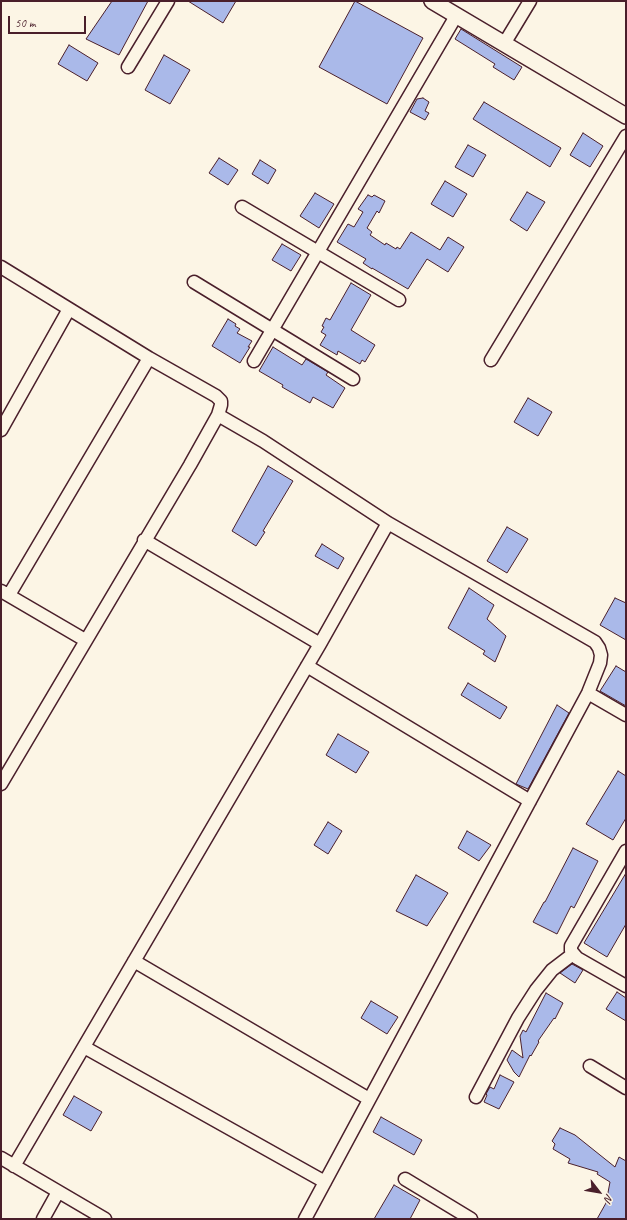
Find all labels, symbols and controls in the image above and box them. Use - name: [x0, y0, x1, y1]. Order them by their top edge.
- scale bar: [10, 8, 88, 34]
- text: 50 m: [15, 15, 35, 31]
- north arrow: [579, 1172, 619, 1212]
- text: N: [602, 1192, 617, 1205]

